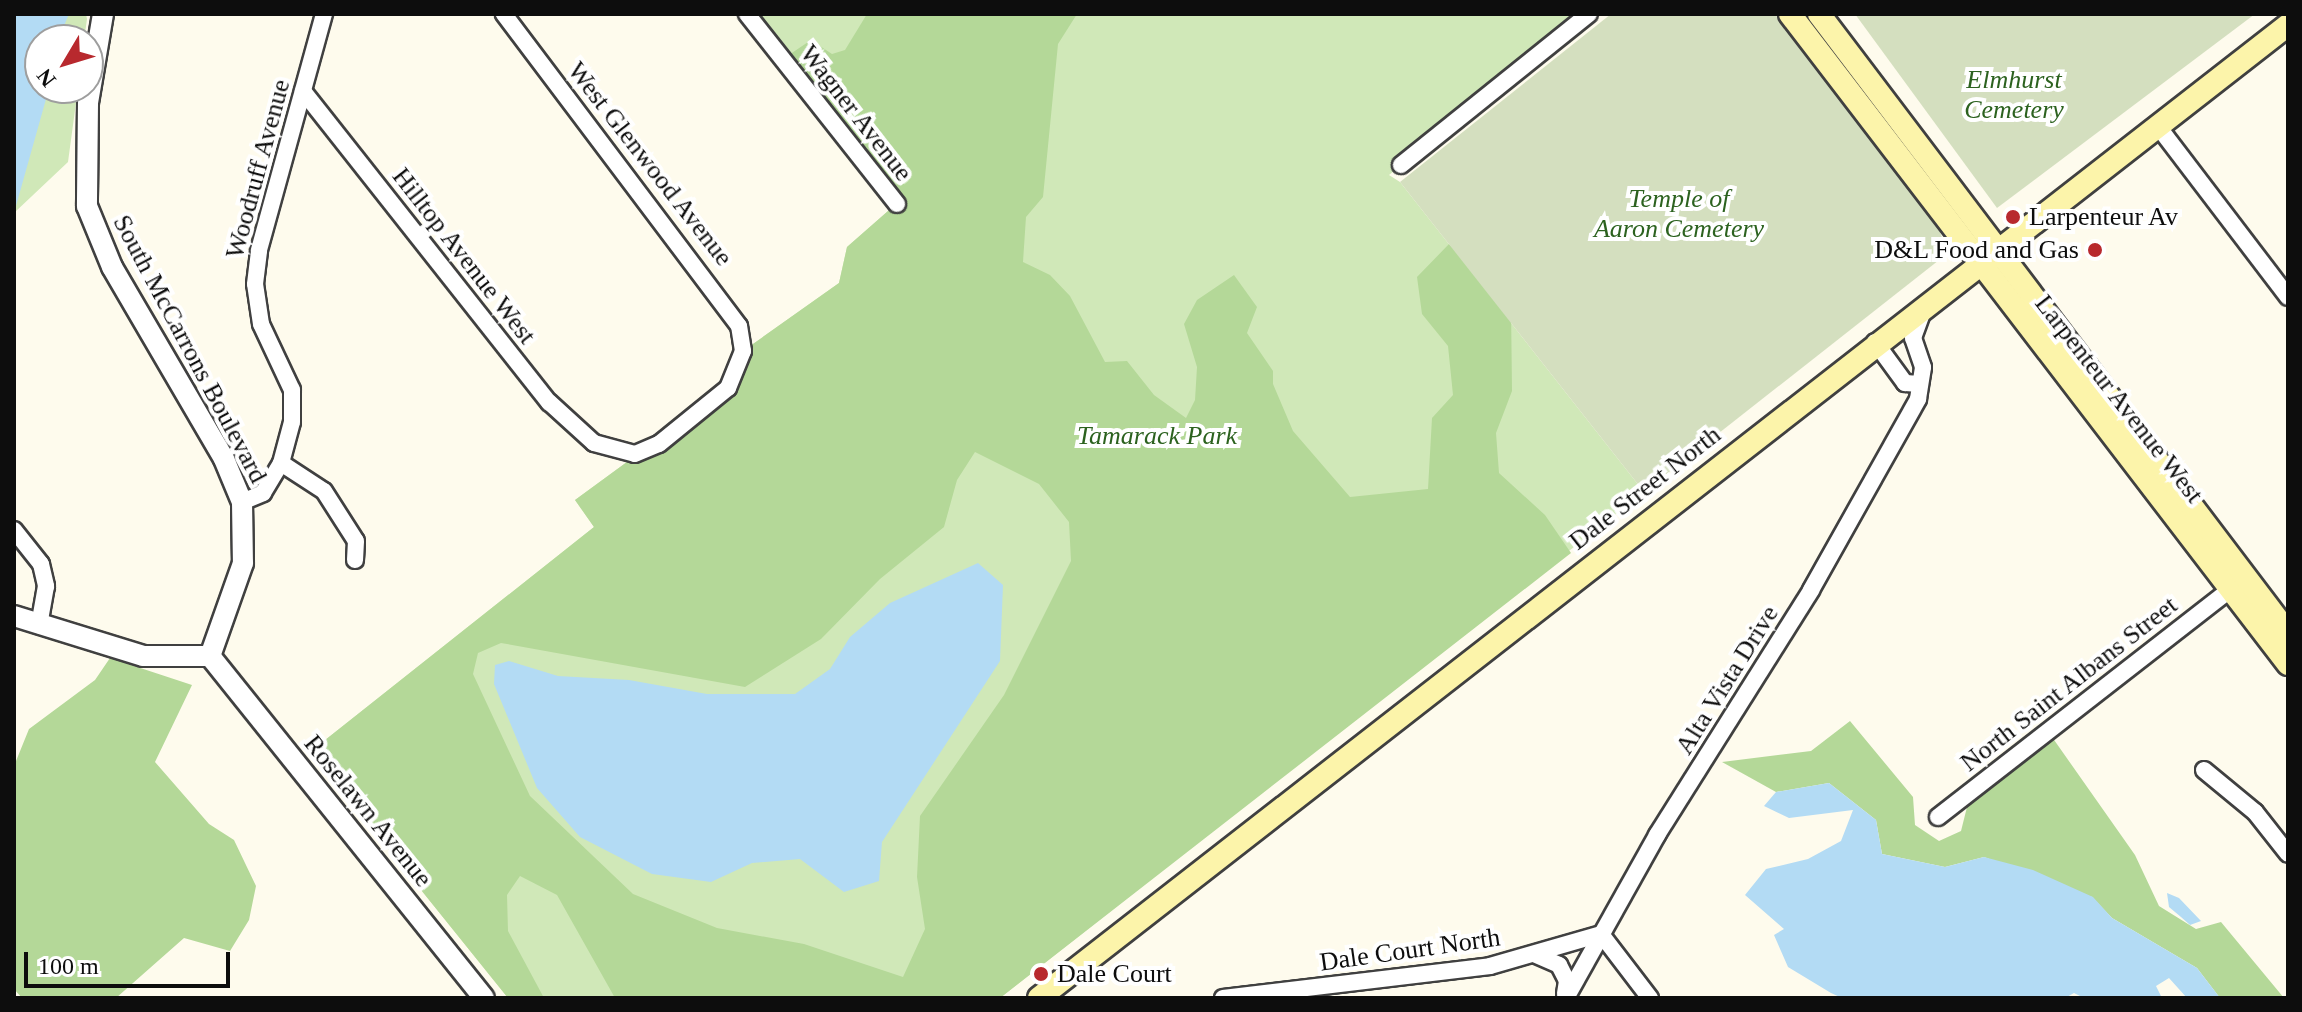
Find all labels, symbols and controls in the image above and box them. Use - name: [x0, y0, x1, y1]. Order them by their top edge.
- north arrow: [24, 24, 104, 104]
- street label: Wagner Avenue: [793, 38, 919, 188]
- street label: West Glenwood Avenue: [560, 55, 740, 273]
- text: N: [32, 64, 61, 92]
- park label: Elmhurst Cemetery: [1964, 64, 2064, 126]
- street label: Woodruff Avenue: [219, 75, 297, 263]
- street label: Hilltop Avenue West: [385, 161, 543, 351]
- park label: Temple of Aaron Cemetery: [1594, 183, 1764, 244]
- place label: Larpenteur Av: [2029, 201, 2179, 233]
- marker: Larpenteur Av: [2004, 208, 2022, 226]
- street label: South McCarrons Boulevard: [106, 210, 274, 488]
- place label: D&L Food and Gas: [1873, 234, 2079, 266]
- marker: D&L Food and Gas: [2086, 241, 2104, 259]
- street label: Larpenteur Avenue West: [2027, 288, 2211, 510]
- street label: Dale Street North: [1563, 419, 1727, 557]
- park label: Tamarack Park: [1077, 420, 1237, 452]
- street label: North Saint Albans Street: [1954, 589, 2184, 779]
- street label: Alta Vista Drive: [1669, 600, 1785, 760]
- street label: Roselawn Avenue: [297, 728, 439, 894]
- street label: Dale Court North: [1318, 922, 1502, 978]
- scale bar: [28, 936, 234, 986]
- text: 100 m: [38, 953, 99, 979]
- place label: Dale Court: [1057, 958, 1172, 990]
- marker: Dale Court: [1032, 965, 1050, 983]

